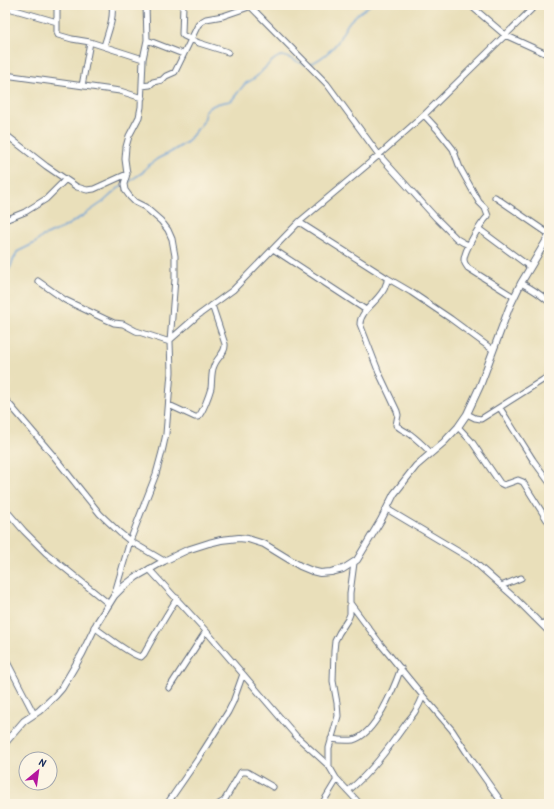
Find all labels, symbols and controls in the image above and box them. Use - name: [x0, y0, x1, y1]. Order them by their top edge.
- north arrow: [18, 751, 58, 791]
- text: N: [37, 755, 49, 770]

